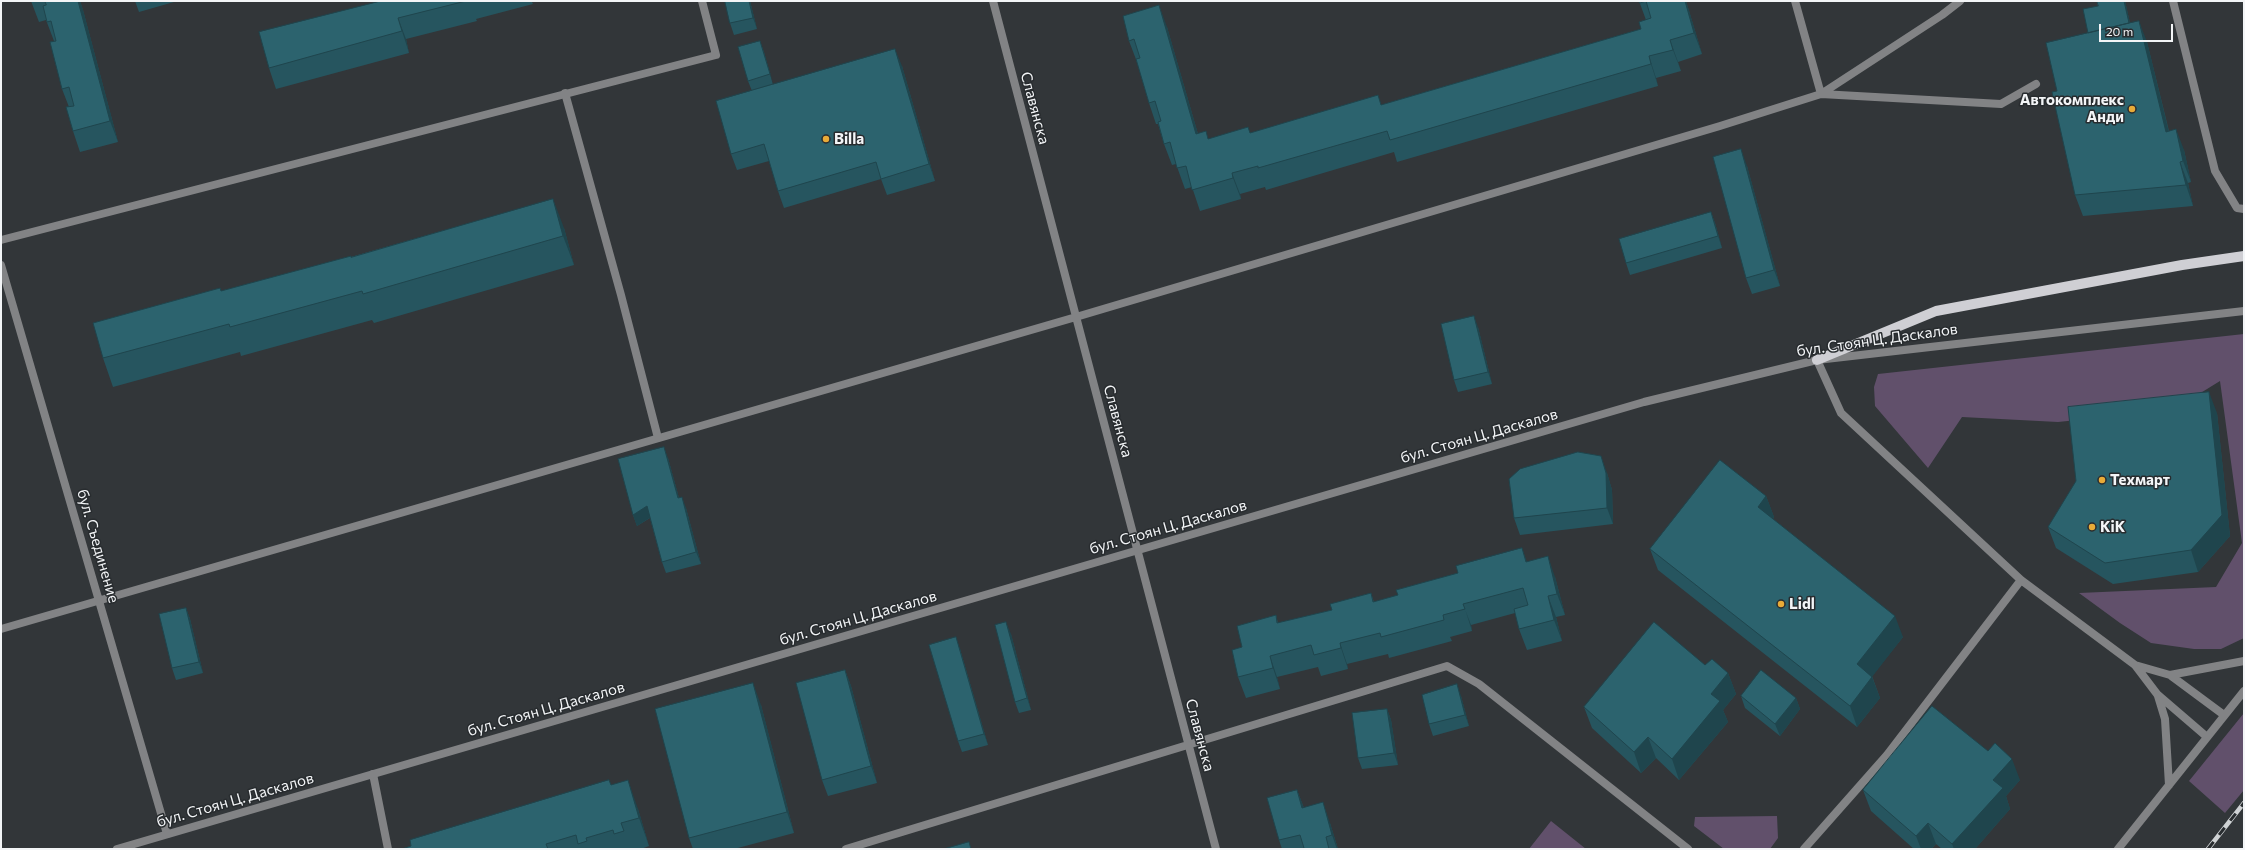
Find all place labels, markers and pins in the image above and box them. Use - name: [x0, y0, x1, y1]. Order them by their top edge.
- place label: Автокомплекс Анди: [2020, 91, 2124, 126]
- marker: Автокомплекс Анди: [2127, 104, 2137, 114]
- place label: Billa: [834, 130, 864, 148]
- marker: Billa: [821, 134, 831, 144]
- place label: Техмарт: [2110, 471, 2170, 489]
- marker: Техмарт: [2097, 475, 2107, 485]
- place label: KiK: [2100, 518, 2125, 536]
- marker: KiK: [2087, 522, 2097, 532]
- place label: Lidl: [1789, 595, 1815, 613]
- marker: Lidl: [1776, 599, 1786, 609]

